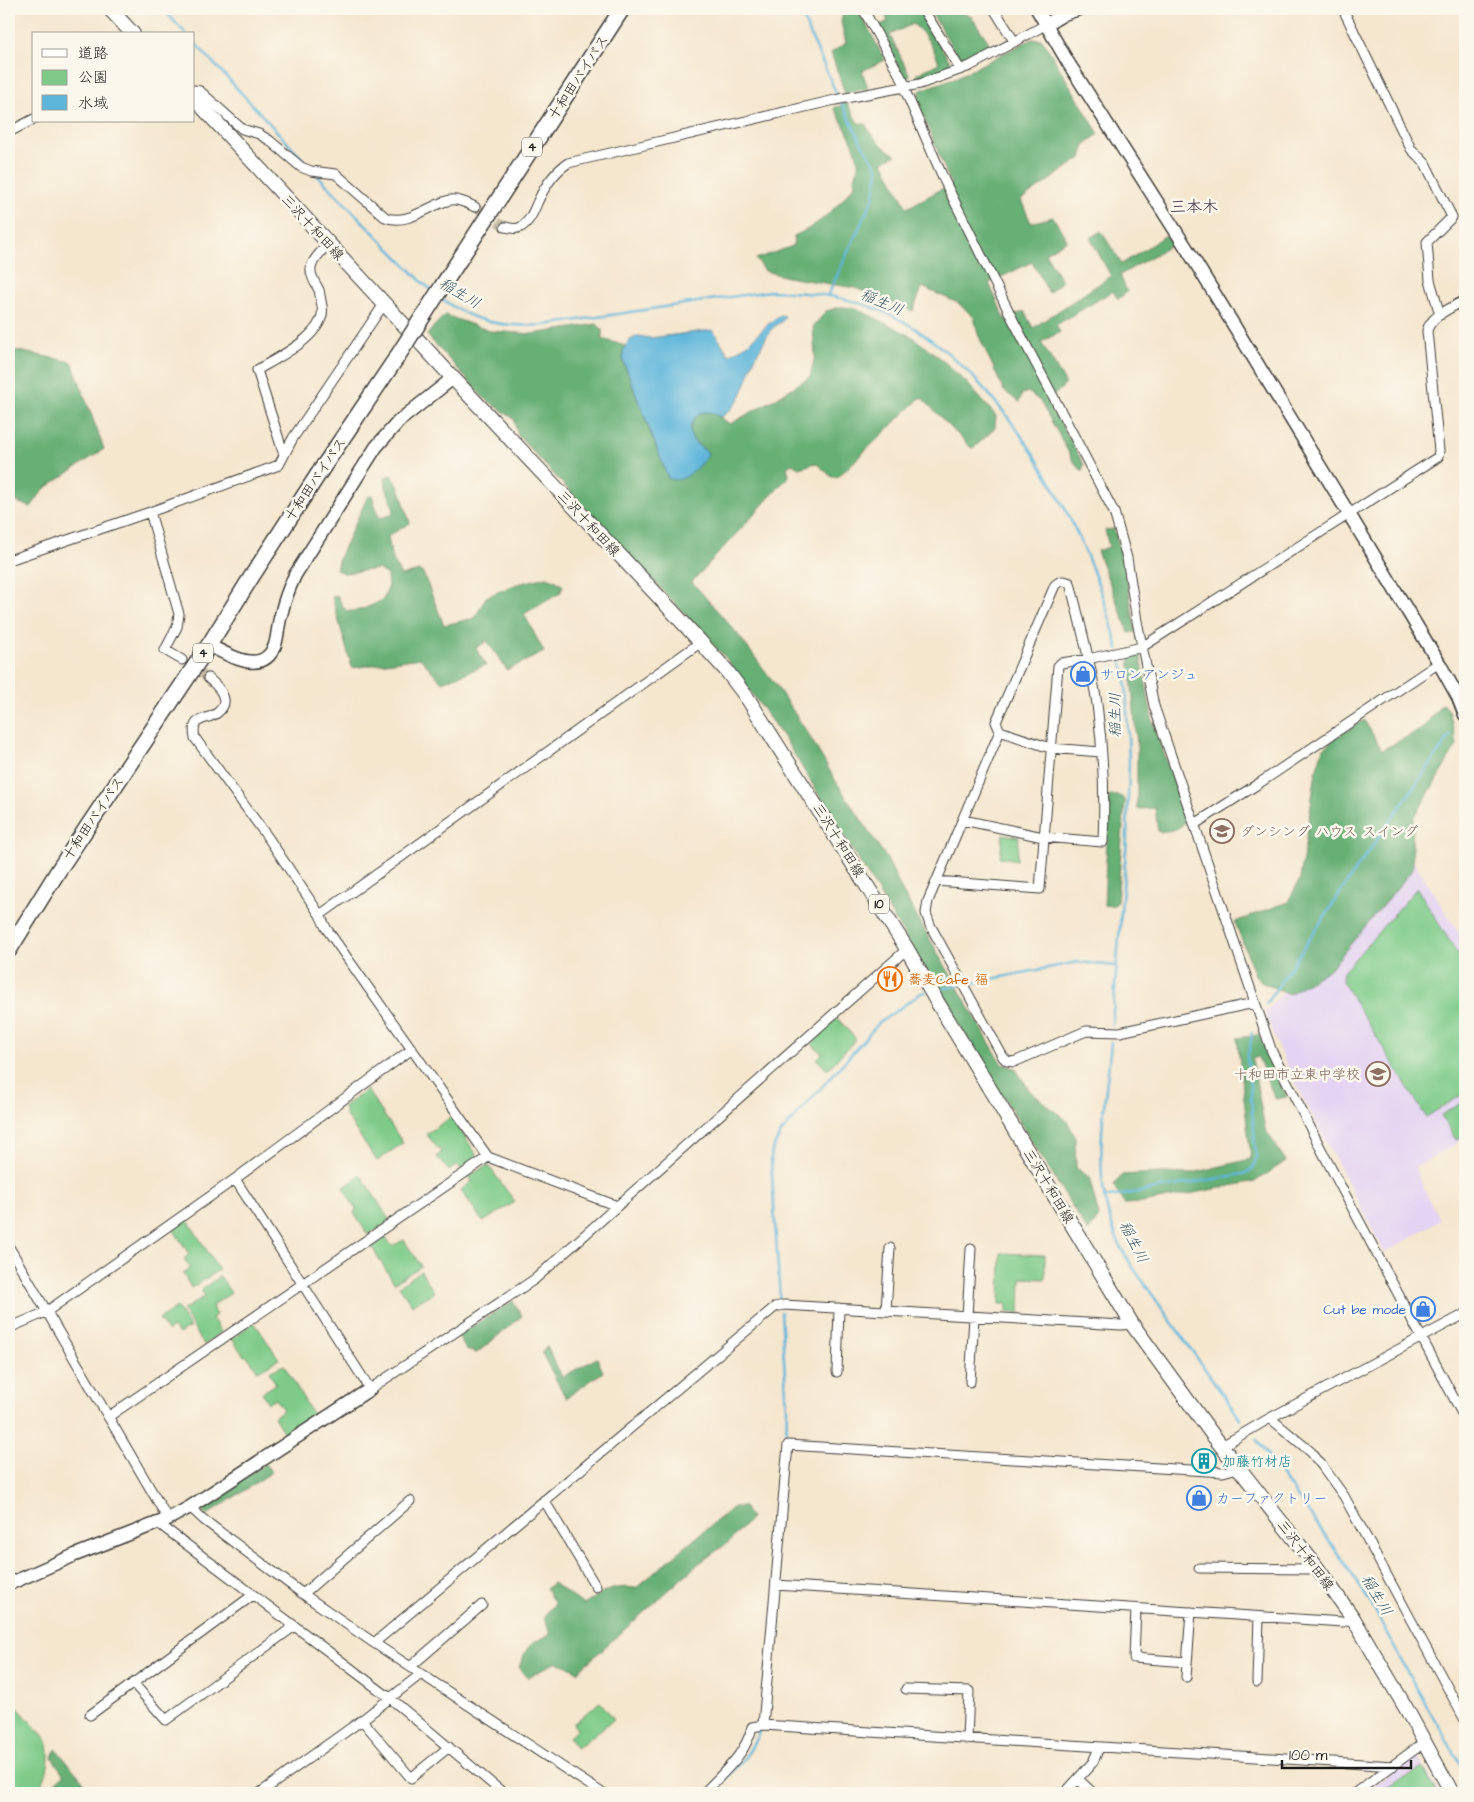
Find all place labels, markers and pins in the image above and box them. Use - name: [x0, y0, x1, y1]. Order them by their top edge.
- shop icon: サロンアンジュ: [1070, 661, 1096, 687]
- place label: サロンアンジュ: [1100, 665, 1198, 685]
- school or university icon: ダンシング ハウス スイング: [1209, 818, 1235, 844]
- place label: ダンシング ハウス スイング: [1240, 822, 1418, 842]
- restaurant icon: 蕎麦Cafe 福: [877, 966, 903, 992]
- place label: 蕎麦Cafe 福: [908, 970, 989, 990]
- school or university icon: 十和田市立東中学校: [1365, 1061, 1391, 1087]
- place label: 十和田市立東中学校: [1234, 1065, 1360, 1085]
- shop icon: Cut be mode: [1410, 1296, 1436, 1322]
- place label: Cut be mode: [1323, 1300, 1406, 1320]
- building icon: 加藤竹材店: [1191, 1448, 1217, 1474]
- place label: 加藤竹材店: [1222, 1452, 1292, 1472]
- shop icon: カーファクトリー: [1186, 1485, 1212, 1511]
- place label: カーファクトリー: [1216, 1489, 1327, 1509]

